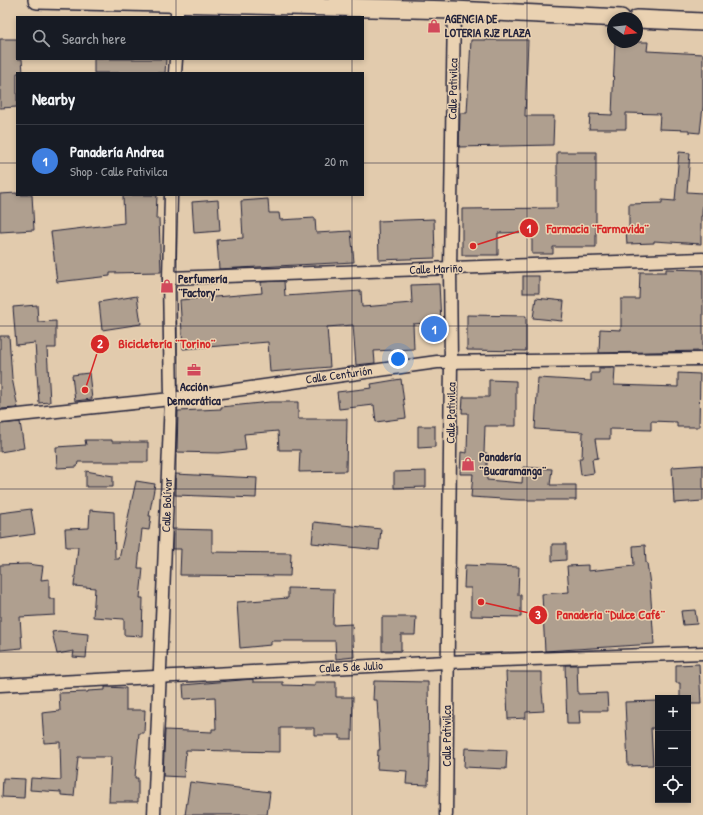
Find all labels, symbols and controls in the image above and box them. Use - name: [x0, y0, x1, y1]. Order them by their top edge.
- place label: AGENCIA DE LOTERIA RJZ PLAZA: [445, 10, 531, 41]
- north arrow: [607, 12, 643, 48]
- search box: [16, 16, 364, 60]
- shop icon: AGENCIA DE LOTERIA RJZ PLAZA: [426, 18, 442, 34]
- icon: search: [30, 27, 52, 49]
- text: Search here: [62, 28, 126, 49]
- street label: Calle Pativilca: [443, 58, 462, 120]
- text: Nearby: [32, 87, 75, 110]
- text: Panadería Andrea: [70, 141, 164, 162]
- text: 1: [43, 152, 47, 170]
- text: 20 m: [324, 152, 348, 170]
- text: Shop · Calle Pativilca: [70, 162, 167, 180]
- callout: Farmacia ¨Farmavida¨: [519, 216, 657, 241]
- text: Farmacia ¨Farmavida¨: [546, 219, 649, 237]
- text: 1: [527, 220, 532, 237]
- street label: Calle Mariño: [409, 259, 463, 278]
- place label: Perfumería ¨Factory¨: [178, 270, 228, 302]
- shop icon: Perfumería ¨Factory¨: [159, 278, 175, 294]
- pin: 1: [421, 314, 447, 344]
- callout: Bicicletería ¨Torino¨: [90, 331, 223, 356]
- text: Bicicletería ¨Torino¨: [118, 334, 216, 352]
- text: 2: [97, 335, 103, 352]
- your location: [388, 349, 408, 369]
- street label: Calle Centurión: [304, 361, 373, 388]
- office icon: Acción Democrática: [186, 362, 202, 378]
- place label: Acción Democrática: [167, 378, 221, 409]
- street label: Calle Pativilca: [441, 382, 460, 444]
- place label: Panadería ¨Bucaramanga¨: [479, 448, 547, 480]
- shop icon: Panadería ¨Bucaramanga¨: [460, 456, 476, 472]
- street label: Calle Bolívar: [157, 477, 176, 533]
- callout: Panadería ¨Dulce Café¨: [528, 602, 673, 627]
- text: Panadería ¨Dulce Café¨: [556, 605, 666, 623]
- text: 3: [535, 606, 541, 623]
- street label: Calle 5 de Julio: [319, 656, 384, 677]
- map controls: [655, 695, 691, 803]
- button: +: [655, 695, 691, 731]
- street label: Calle Pativilca: [438, 705, 455, 767]
- button: −: [655, 731, 691, 767]
- button: locate: [655, 767, 691, 803]

